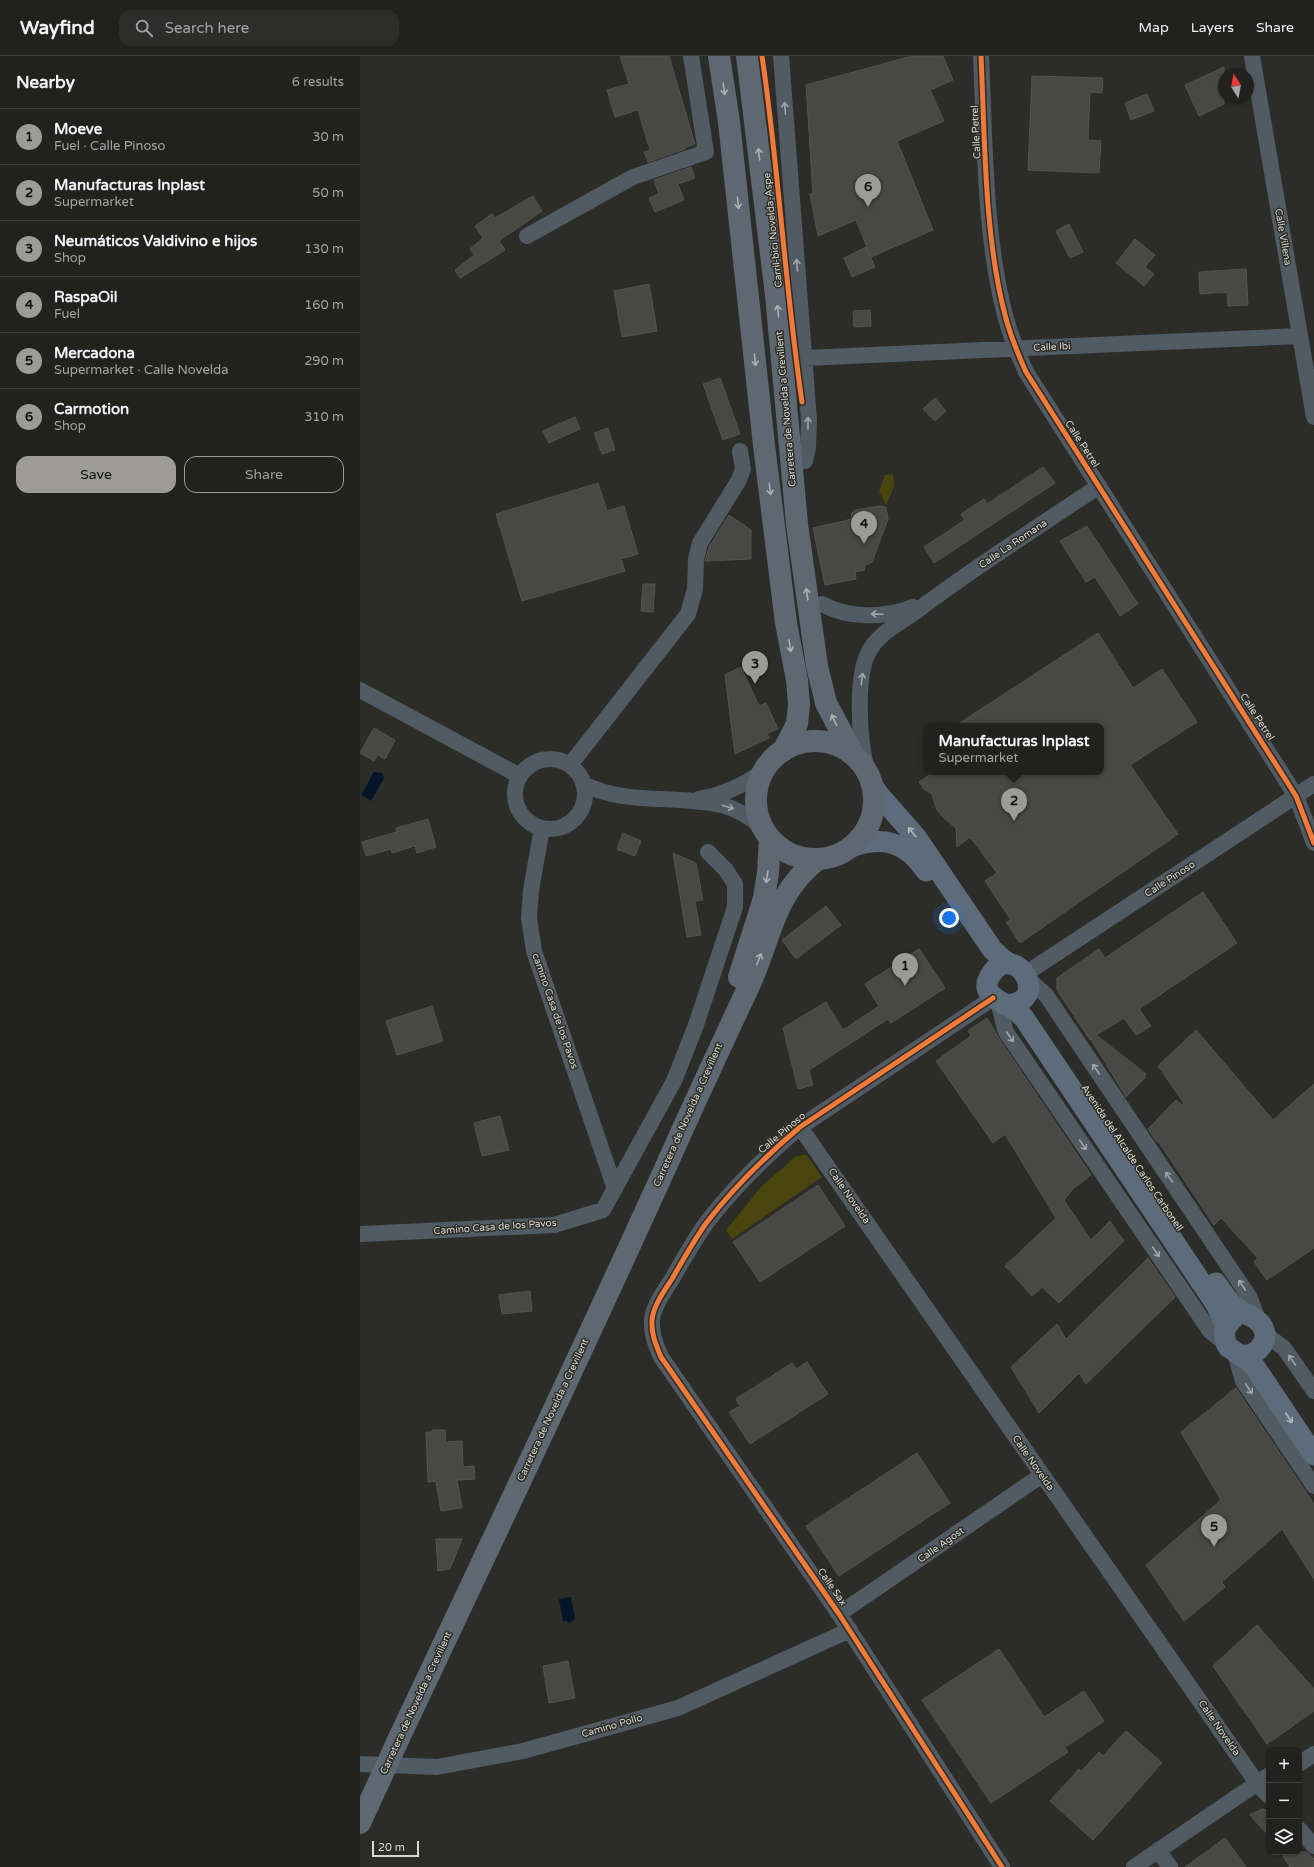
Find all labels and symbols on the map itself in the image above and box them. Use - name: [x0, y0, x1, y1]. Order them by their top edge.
- north arrow: [1218, 68, 1254, 104]
- one-way arrow: [720, 82, 728, 95]
- one-way arrow: [782, 102, 789, 115]
- street label: Calle Petrel: [969, 105, 983, 159]
- one-way arrow: [755, 148, 763, 161]
- street label: Carril-bici Novelda-Aspe: [761, 172, 785, 288]
- pin: 6: [855, 174, 881, 207]
- one-way arrow: [734, 196, 741, 209]
- street label: Calle Villena: [1272, 208, 1294, 266]
- one-way arrow: [793, 259, 800, 272]
- one-way arrow: [774, 305, 781, 318]
- street label: Carretera de Novelda a Crevillent: [773, 331, 799, 487]
- street label: Calle Ibi: [1033, 340, 1071, 354]
- one-way arrow: [751, 353, 759, 366]
- one-way arrow: [804, 417, 812, 430]
- street label: Calle Petrel: [1062, 418, 1102, 470]
- one-way arrow: [766, 482, 774, 495]
- pin: 4: [851, 511, 877, 544]
- street label: Calle La Romana: [977, 517, 1049, 571]
- one-way arrow: [803, 588, 811, 601]
- one-way arrow: [871, 611, 884, 618]
- one-way arrow: [787, 639, 795, 652]
- pin: 3: [742, 651, 768, 684]
- one-way arrow: [858, 673, 866, 686]
- street label: Calle Petrel: [1237, 691, 1277, 743]
- one-way arrow: [830, 714, 837, 726]
- pin: 2: [1001, 788, 1027, 821]
- one-way arrow: [721, 804, 734, 811]
- one-way arrow: [908, 827, 917, 838]
- street label: Calle Pinoso: [1142, 858, 1198, 900]
- one-way arrow: [763, 870, 771, 883]
- your location: [939, 908, 959, 928]
- street label: camino Casa de los Pavos: [530, 952, 581, 1071]
- pin: 1: [892, 953, 918, 986]
- one-way arrow: [756, 954, 764, 966]
- one-way arrow: [1006, 1031, 1014, 1042]
- street label: Carretera de Novelda a Crevillent: [651, 1041, 725, 1189]
- one-way arrow: [1092, 1064, 1101, 1075]
- street label: Avenida del Alcalde Carlos Carbonell: [1078, 1083, 1186, 1233]
- street label: Calle Pinoso: [756, 1110, 808, 1156]
- one-way arrow: [1079, 1139, 1087, 1150]
- street label: Calle Novelda: [825, 1166, 873, 1226]
- one-way arrow: [1165, 1172, 1173, 1183]
- street label: Camino Casa de los Pavos: [433, 1217, 557, 1237]
- one-way arrow: [1152, 1246, 1160, 1257]
- one-way arrow: [1238, 1280, 1246, 1291]
- street label: Carretera de Novelda a Crevillent: [515, 1337, 592, 1483]
- one-way arrow: [1288, 1355, 1296, 1366]
- one-way arrow: [1245, 1383, 1253, 1394]
- one-way arrow: [1285, 1412, 1293, 1423]
- street label: Calle Novelda: [1009, 1433, 1057, 1493]
- pin: 5: [1201, 1514, 1227, 1547]
- street label: Calle Agost: [915, 1524, 967, 1565]
- street label: Calle Sax: [815, 1566, 849, 1608]
- street label: Carretera de Novelda a Crevillent: [378, 1630, 455, 1776]
- street label: Calle Novelda: [1195, 1698, 1243, 1758]
- street label: Camino Pollo: [580, 1712, 644, 1740]
- scale bar: [372, 1839, 419, 1858]

